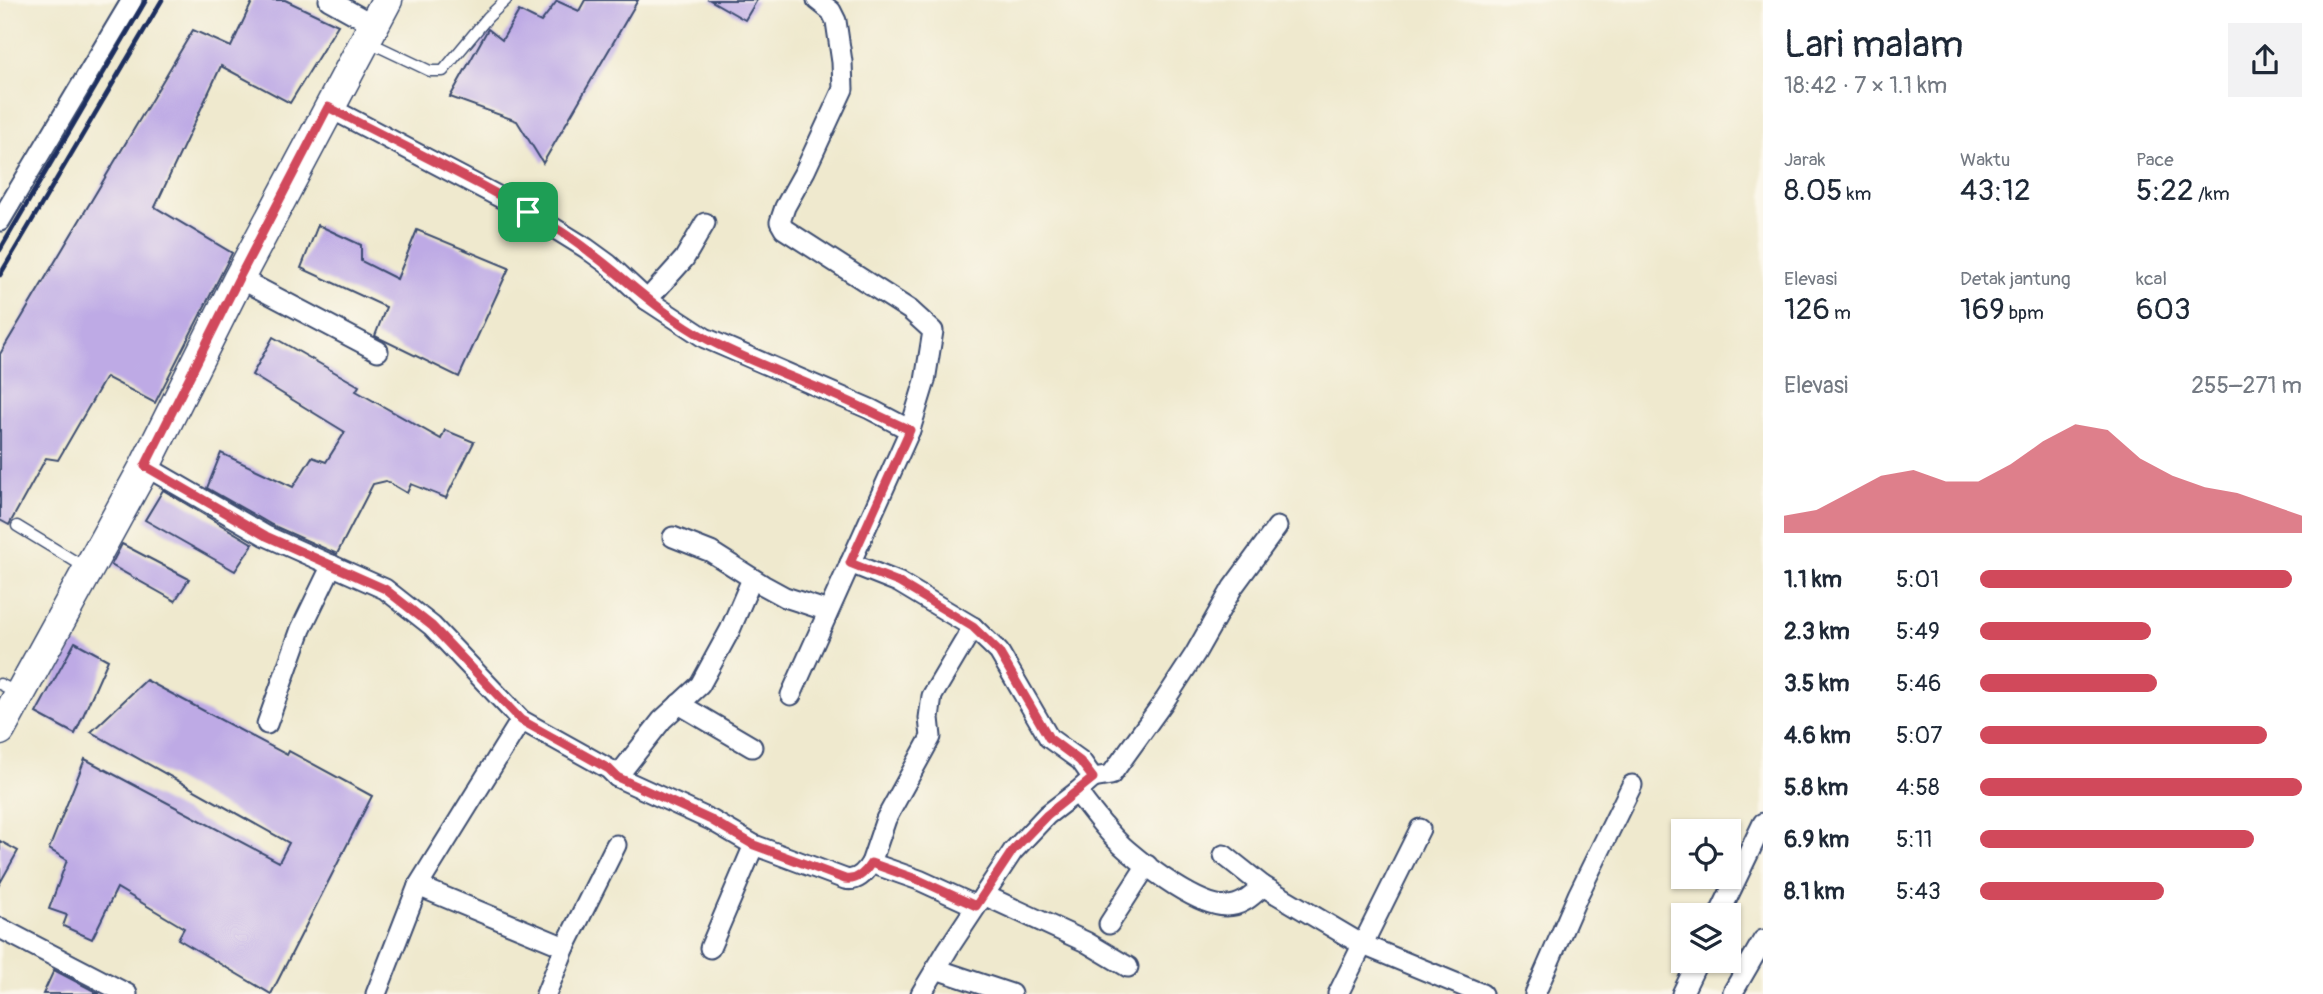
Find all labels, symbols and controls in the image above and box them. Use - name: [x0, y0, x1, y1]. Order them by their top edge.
- text: Lari malam: [1784, 21, 1964, 69]
- button: share: [2228, 23, 2302, 97]
- text: 18:42 · 7 × 1.1 km: [1784, 71, 1947, 100]
- text: Jarak: [1784, 148, 1825, 172]
- text: Waktu: [1960, 148, 2010, 172]
- text: Pace: [2136, 148, 2174, 172]
- text: 8.05: [1784, 172, 1842, 209]
- text: 43:12: [1960, 172, 2031, 209]
- text: 5:22: [2136, 172, 2194, 209]
- pin: [498, 182, 558, 242]
- text: km: [1842, 182, 1871, 206]
- text: /km: [2194, 182, 2230, 206]
- icon: arrive: [509, 193, 547, 231]
- text: Elevasi: [1784, 267, 1837, 291]
- text: Detak jantung: [1960, 267, 2071, 291]
- text: kcal: [2136, 267, 2167, 291]
- text: 126: [1784, 291, 1830, 328]
- text: 169: [1960, 291, 2005, 328]
- text: 603: [2136, 291, 2191, 328]
- text: m: [1830, 301, 1851, 325]
- text: bpm: [2005, 301, 2044, 325]
- text: Elevasi: [1784, 371, 1848, 400]
- text: 255–271 m: [2191, 371, 2302, 400]
- text: 1.1 km: [1784, 565, 1842, 594]
- text: 5:01: [1896, 565, 1939, 594]
- text: 2.3 km: [1784, 617, 1850, 646]
- text: 5:49: [1896, 617, 1940, 646]
- text: 3.5 km: [1784, 669, 1849, 698]
- text: 5:46: [1896, 669, 1941, 698]
- text: 4.6 km: [1784, 721, 1851, 750]
- text: 5:07: [1896, 721, 1942, 750]
- text: 5.8 km: [1784, 773, 1848, 802]
- text: 4:58: [1896, 773, 1940, 802]
- map controls: [1671, 819, 1741, 973]
- button: locate: [1671, 819, 1741, 889]
- text: 6.9 km: [1784, 825, 1849, 854]
- text: 5:11: [1896, 825, 1933, 854]
- text: 8.1 km: [1784, 877, 1845, 906]
- text: 5:43: [1896, 877, 1941, 906]
- button: layers: [1671, 903, 1741, 973]

